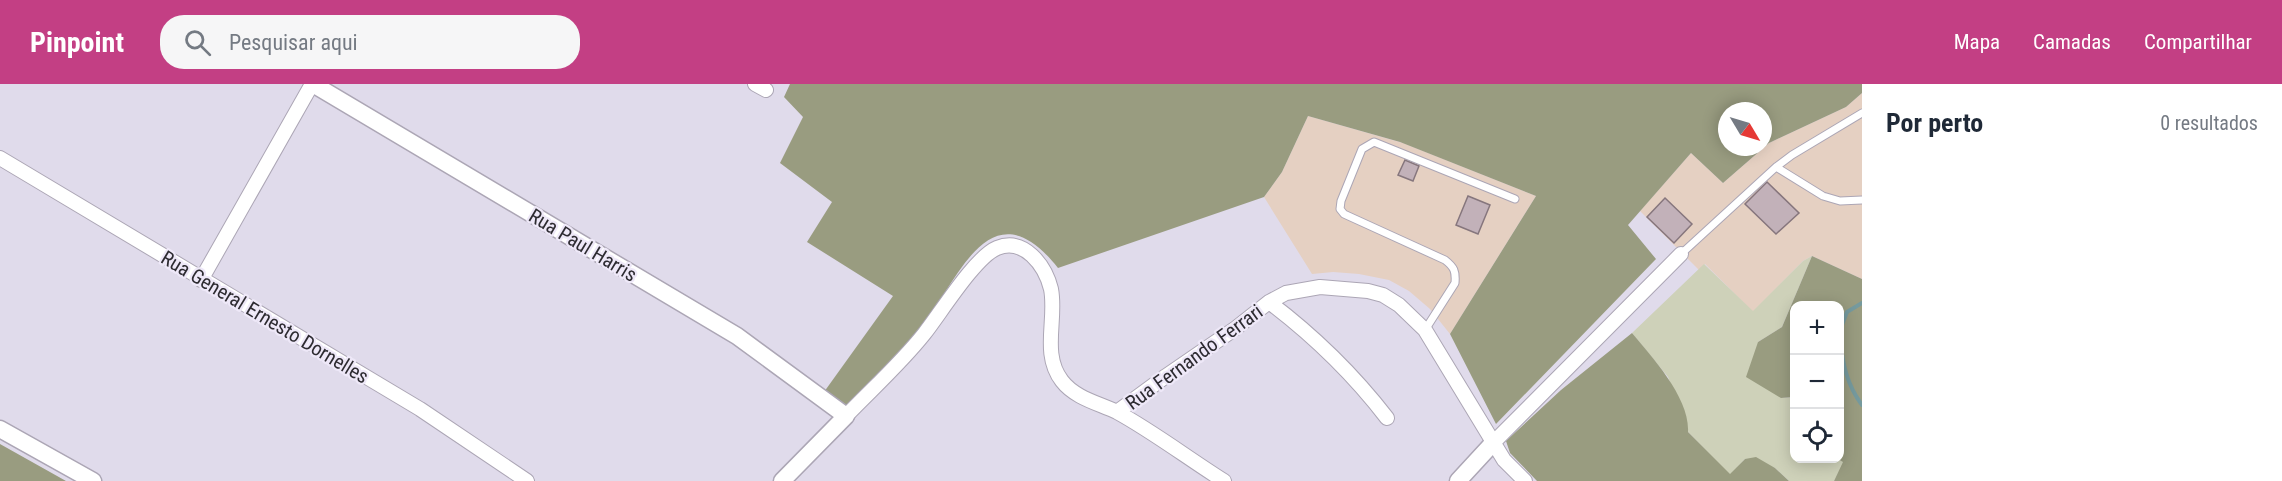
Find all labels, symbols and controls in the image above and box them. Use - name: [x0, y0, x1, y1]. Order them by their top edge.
- search box: [160, 15, 580, 69]
- text: Pinpoint: [30, 26, 124, 59]
- icon: search: [181, 26, 214, 59]
- text: Pesquisar aqui: [229, 30, 358, 55]
- text: Mapa: [1954, 30, 2000, 54]
- text: Camadas: [2033, 30, 2111, 54]
- text: Compartilhar: [2144, 30, 2252, 54]
- north arrow: [1718, 102, 1772, 156]
- text: Por perto: [1886, 108, 1983, 138]
- text: 0 resultados: [2160, 111, 2258, 135]
- street label: Rua Paul Harris: [525, 203, 641, 287]
- street label: Rua General Ernesto Dornelles: [157, 245, 373, 389]
- street label: Rua Fernando Ferrari: [1121, 299, 1267, 415]
- map controls: [1790, 301, 1844, 463]
- button: +: [1790, 301, 1844, 355]
- button: −: [1790, 355, 1844, 409]
- button: locate: [1790, 409, 1844, 463]

